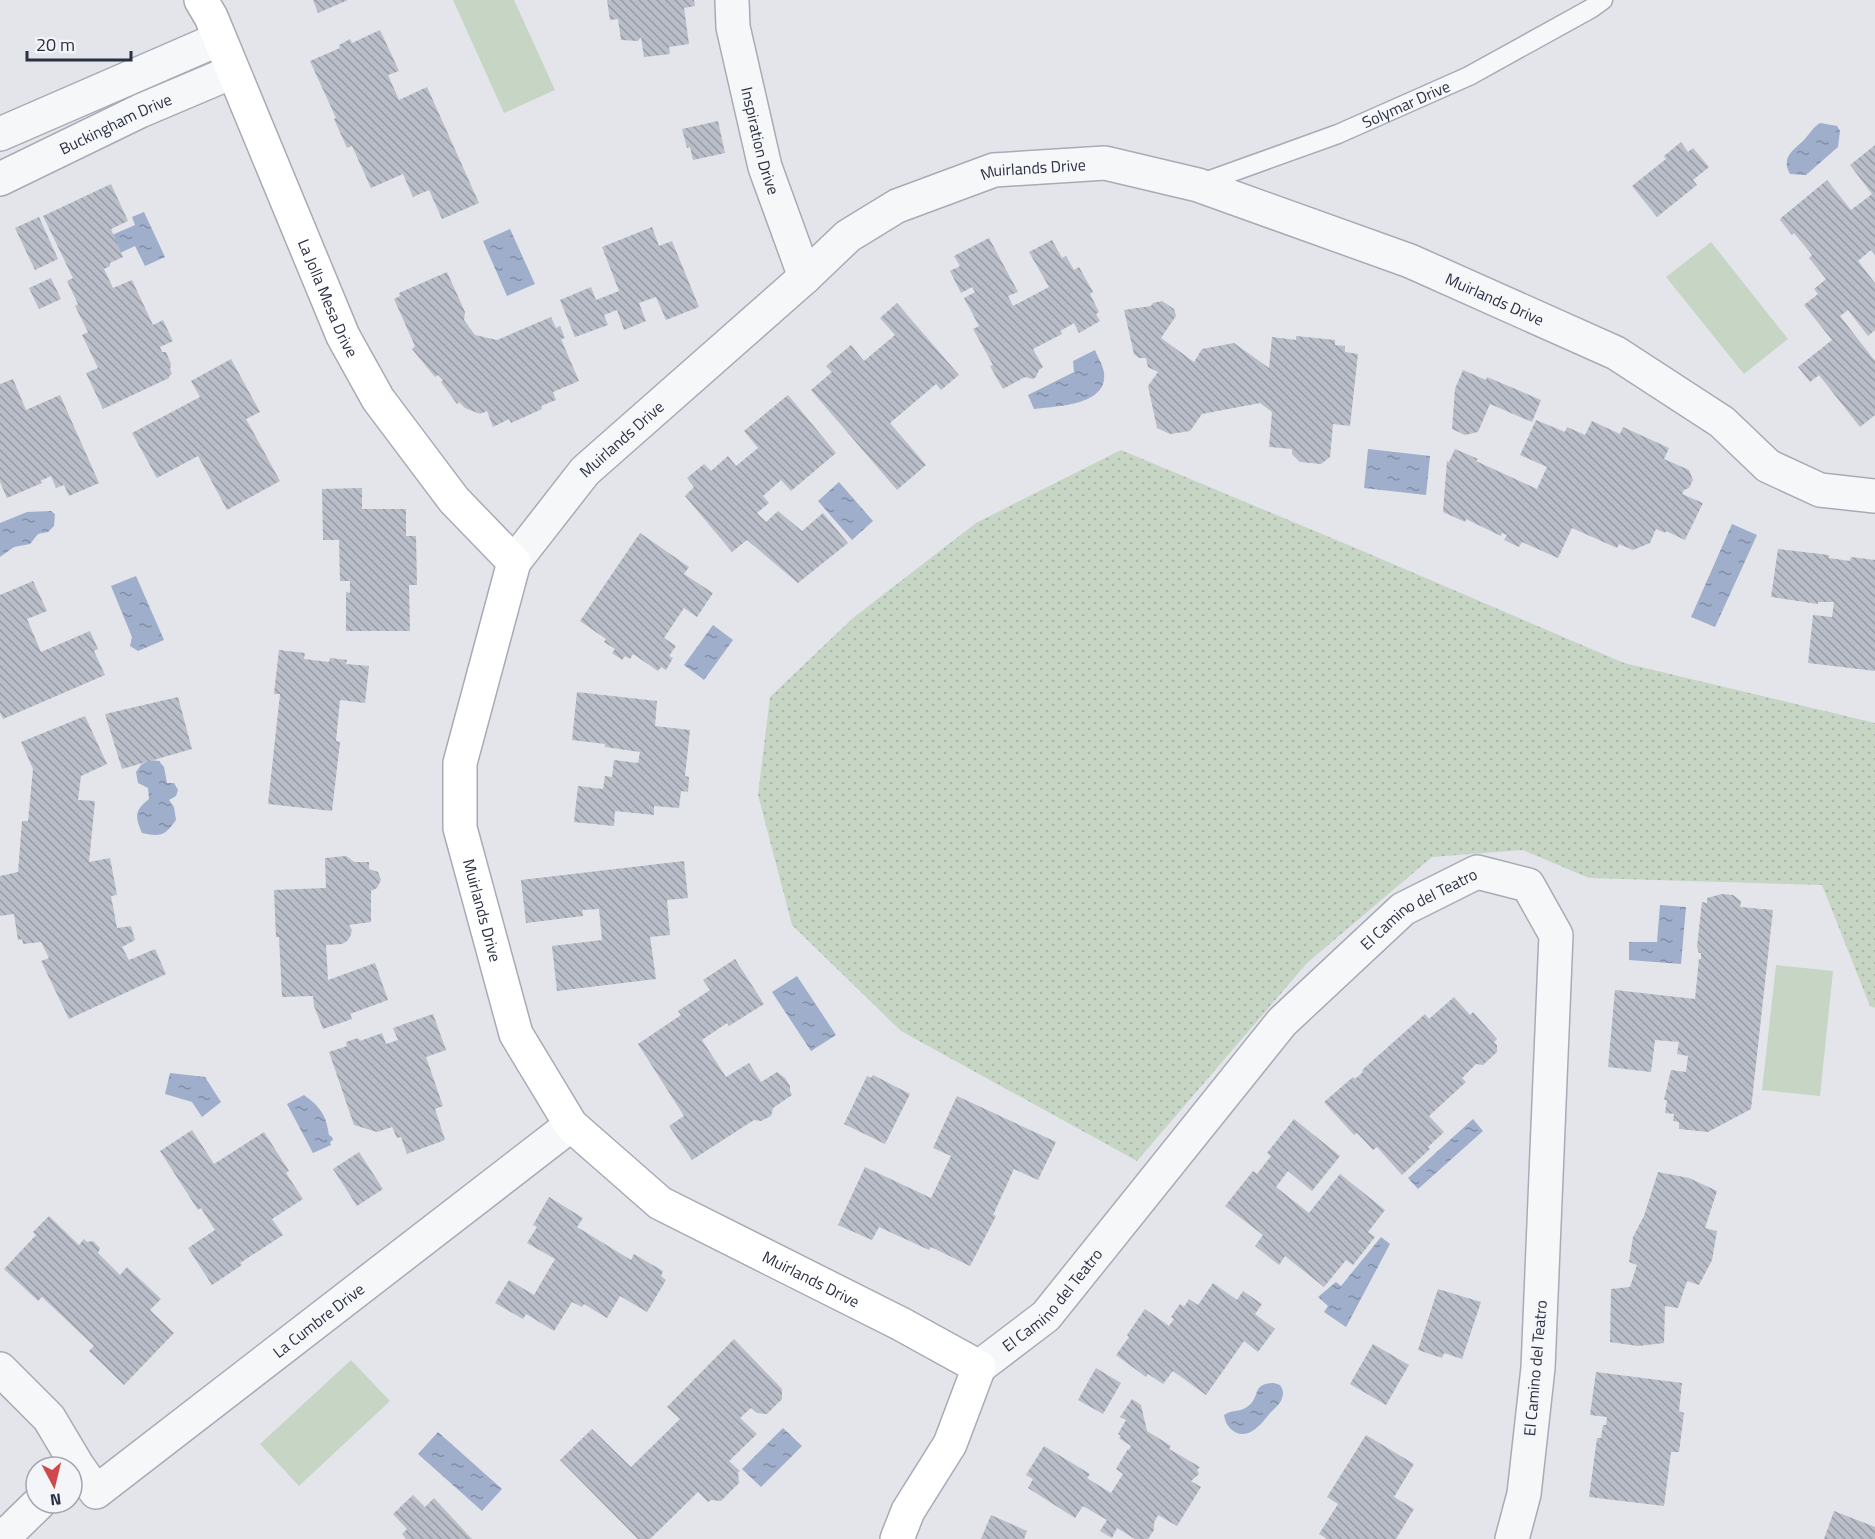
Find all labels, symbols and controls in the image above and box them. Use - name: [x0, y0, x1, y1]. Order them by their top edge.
- scale bar: [27, 24, 130, 62]
- text: 20 m: [36, 31, 75, 58]
- street label: Solymar Drive: [1358, 74, 1454, 134]
- street label: Inspiration Drive: [735, 85, 786, 198]
- street label: Buckingham Drive: [55, 87, 175, 161]
- street label: Muirlands Drive: [977, 152, 1086, 186]
- street label: La Jolla Mesa Drive: [292, 235, 364, 361]
- street label: Muirlands Drive: [1442, 266, 1548, 331]
- street label: Muirlands Drive: [574, 395, 669, 483]
- street label: Muirlands Drive: [457, 856, 508, 964]
- street label: El Camino del Teatro: [1355, 862, 1481, 955]
- street label: El Camino del Teatro: [997, 1243, 1108, 1357]
- street label: Muirlands Drive: [758, 1244, 864, 1313]
- street label: La Cumbre Drive: [267, 1277, 369, 1363]
- street label: El Camino del Teatro: [1517, 1299, 1553, 1437]
- north arrow: [24, 1455, 84, 1515]
- text: N: [49, 1487, 63, 1512]

